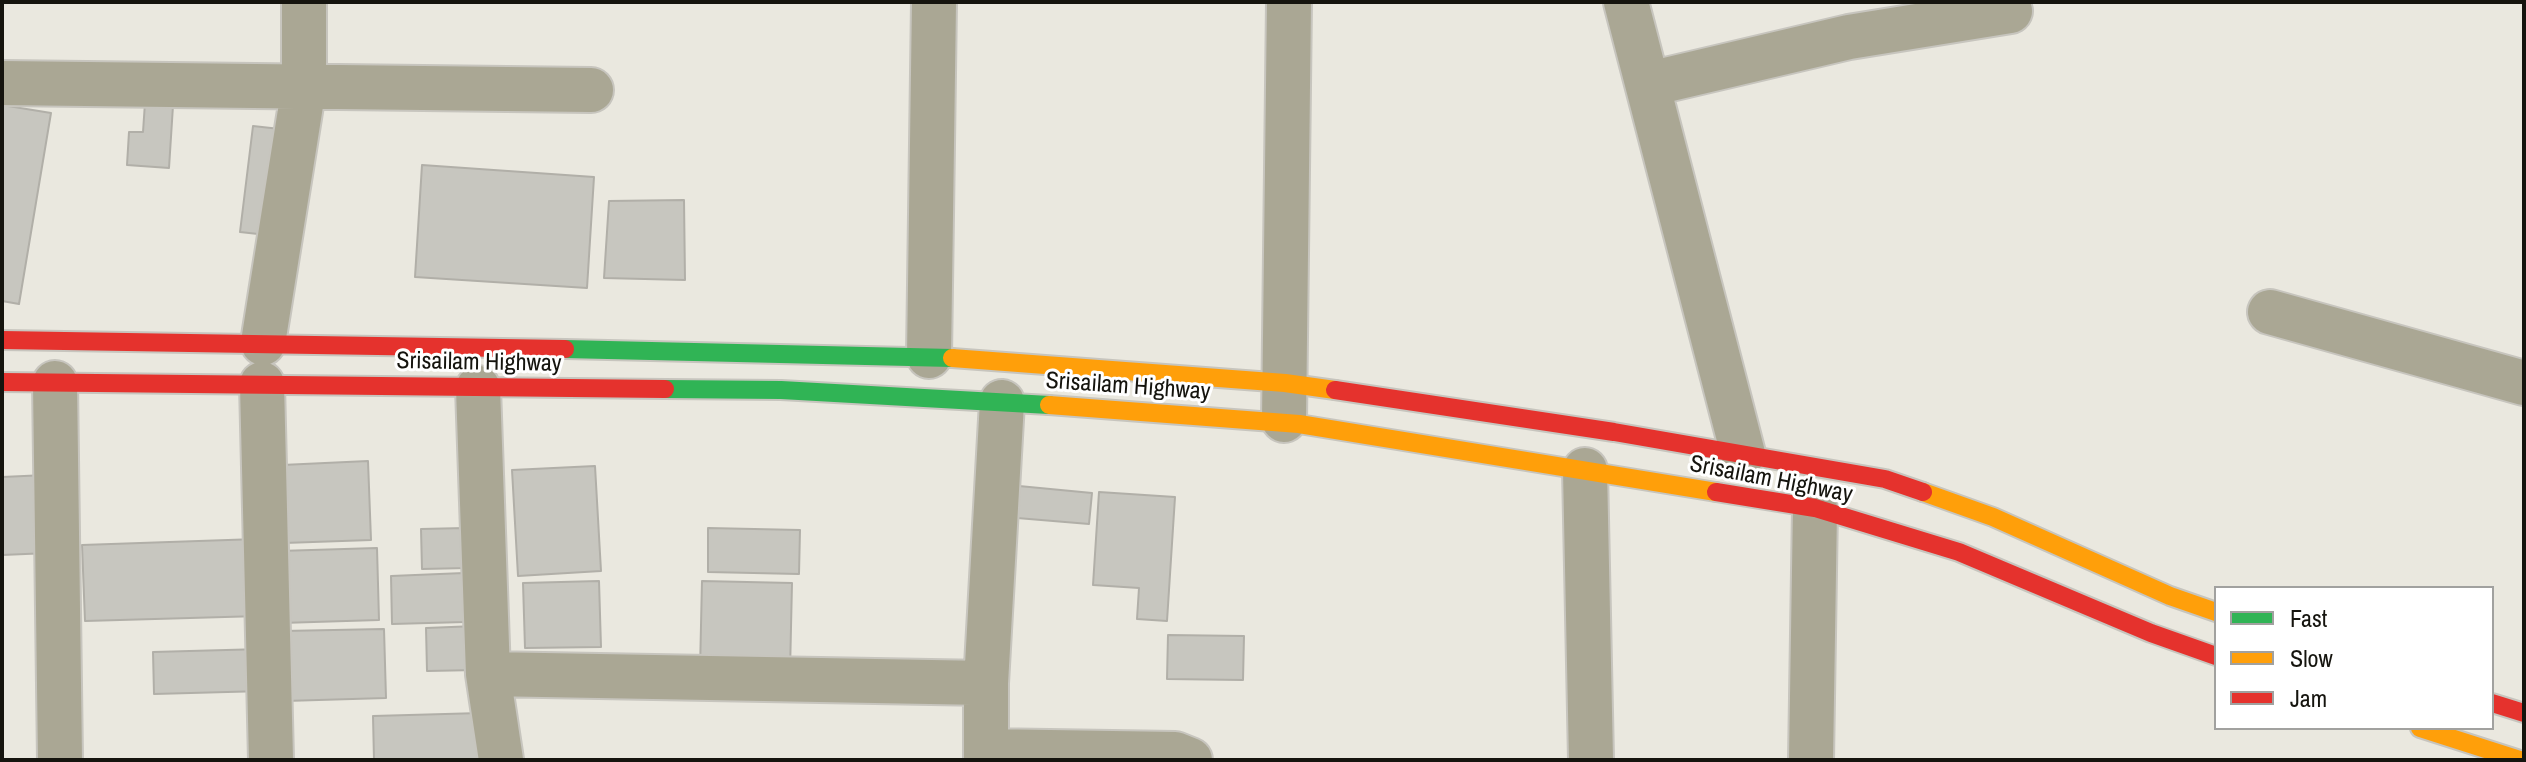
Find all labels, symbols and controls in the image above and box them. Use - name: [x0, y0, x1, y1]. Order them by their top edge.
- street label: Srisailam Highway: [396, 347, 562, 379]
- street label: Srisailam Highway: [1045, 367, 1211, 407]
- street label: Srisailam Highway: [1687, 450, 1855, 510]
- legend: [2214, 586, 2494, 730]
- text: Fast: [2290, 602, 2327, 634]
- text: Slow: [2290, 642, 2333, 674]
- text: Jam: [2290, 682, 2327, 714]

